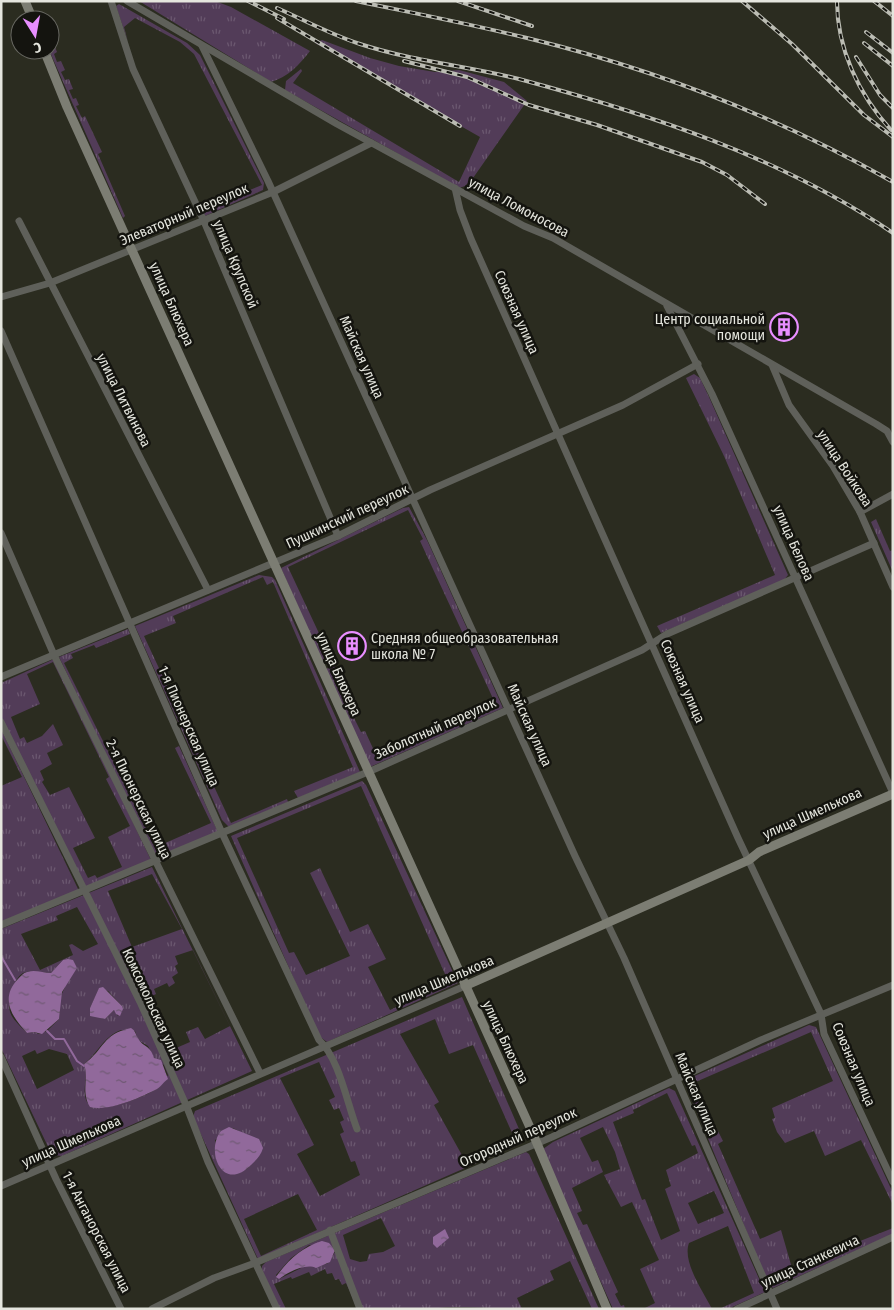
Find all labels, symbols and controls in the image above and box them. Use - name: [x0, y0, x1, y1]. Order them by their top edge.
- north arrow: [10, 10, 60, 60]
- text: С: [32, 38, 43, 56]
- street label: улица Ломоносова: [466, 174, 572, 241]
- street label: Элеваторный переулок: [117, 180, 251, 249]
- street label: улица Крупской: [209, 218, 262, 311]
- street label: улица Блюхера: [146, 260, 198, 349]
- street label: Союзная улица: [491, 268, 543, 357]
- place label: Центр социальной помощи: [655, 311, 765, 344]
- building icon: Центр социальной помощи: [769, 312, 799, 342]
- street label: Майская улица: [336, 313, 387, 401]
- street label: улица Литвинова: [93, 351, 155, 450]
- street label: улица Войкова: [813, 427, 876, 510]
- street label: Пушкинский переулок: [283, 480, 411, 552]
- street label: улица Белова: [769, 503, 818, 584]
- street label: улица Блюхера: [313, 630, 365, 719]
- place label: Средняя общеобразовательная школа № 7: [371, 630, 558, 663]
- building icon: Средняя общеобразовательная школа № 7: [337, 631, 367, 661]
- street label: Союзная улица: [657, 637, 709, 726]
- street label: 1-я Пионерская улица: [154, 663, 223, 789]
- street label: Майская улица: [504, 681, 555, 769]
- street label: Заболотный переулок: [372, 694, 499, 763]
- street label: 2-я Пионерская улица: [102, 737, 175, 862]
- street label: улица Шмелькова: [760, 784, 864, 843]
- street label: Комсомольская улица: [118, 946, 189, 1071]
- street label: улица Шмелькова: [392, 952, 497, 1009]
- street label: улица Блюхера: [479, 998, 532, 1087]
- street label: Союзная улица: [828, 1020, 879, 1109]
- street label: Майская улица: [671, 1050, 722, 1139]
- street label: Огородный переулок: [457, 1104, 580, 1171]
- street label: улица Шмелькова: [19, 1112, 123, 1171]
- street label: 1-я Анганорская улица: [59, 1169, 135, 1296]
- street label: улица Станкевича: [759, 1231, 862, 1292]

